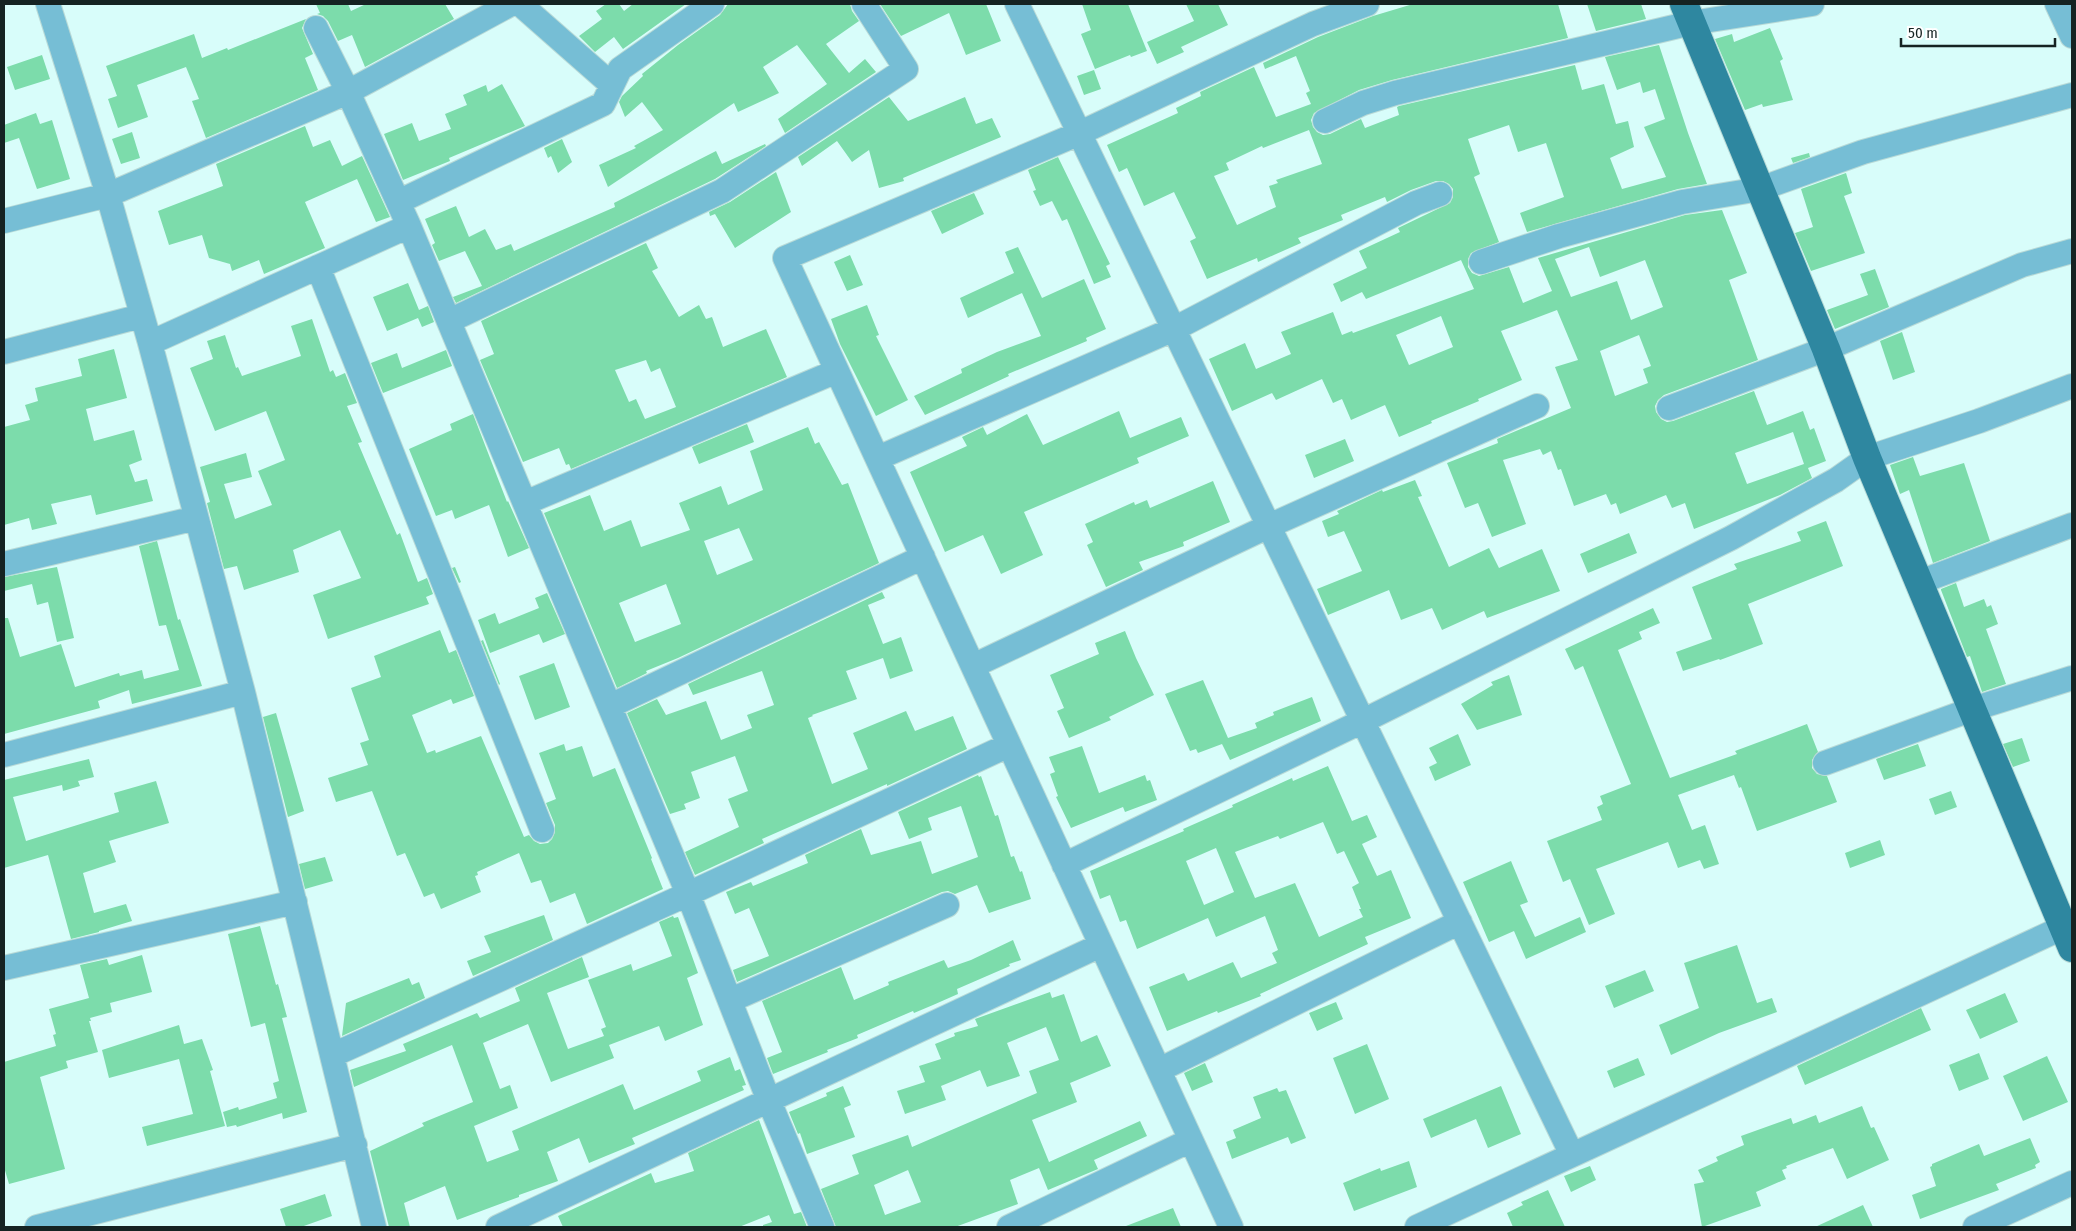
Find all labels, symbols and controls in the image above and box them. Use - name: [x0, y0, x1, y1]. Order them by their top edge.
- scale bar: [1901, 15, 2055, 47]
- text: 50 m: [1908, 24, 1938, 42]

